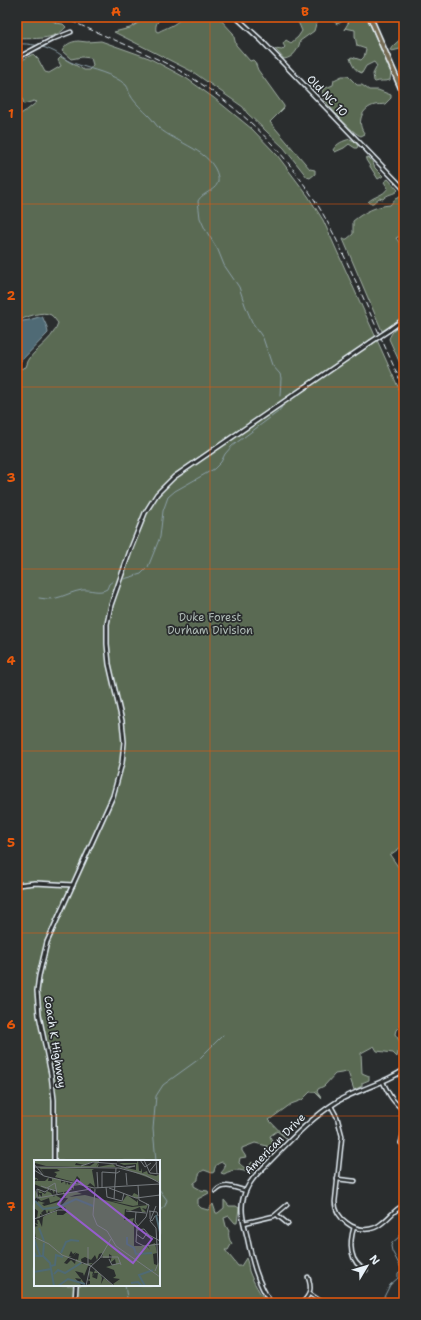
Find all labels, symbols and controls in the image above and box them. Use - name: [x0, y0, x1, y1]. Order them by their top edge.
- text: A: [111, 3, 121, 20]
- text: B: [301, 3, 309, 20]
- street label: Old NC 10: [303, 72, 351, 120]
- text: 1: [8, 105, 14, 122]
- text: 2: [6, 287, 16, 304]
- text: 3: [6, 469, 16, 486]
- park label: Duke Forest Durham Division: [167, 610, 253, 638]
- text: 4: [6, 652, 16, 669]
- text: 5: [7, 834, 15, 851]
- street label: Coach K Highway: [40, 995, 70, 1089]
- text: 6: [6, 1016, 16, 1033]
- street label: American Drive: [241, 1110, 309, 1178]
- inset map: [34, 1160, 160, 1286]
- text: 7: [6, 1198, 16, 1215]
- north arrow: [347, 1246, 387, 1286]
- text: N: [366, 1252, 383, 1268]

